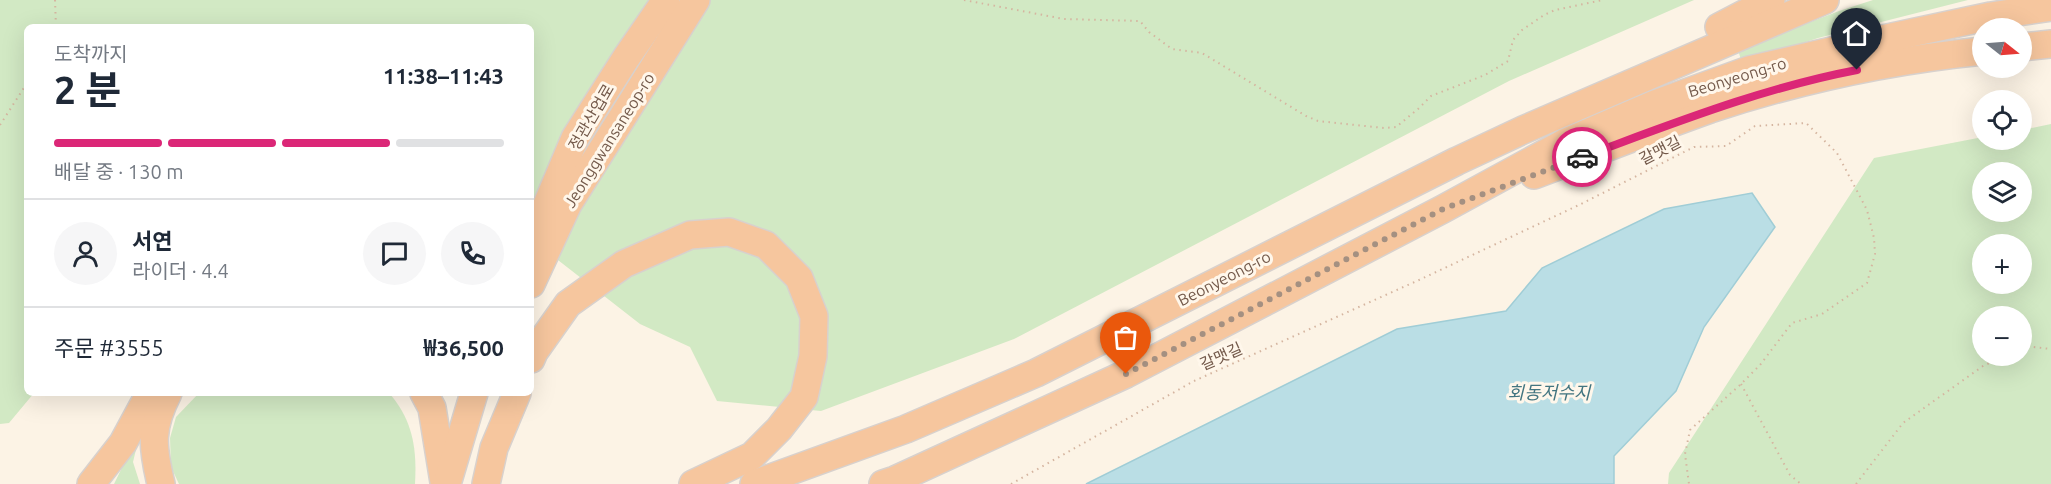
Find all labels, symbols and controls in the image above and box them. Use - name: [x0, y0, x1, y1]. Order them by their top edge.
- pin: [1831, 8, 1882, 70]
- icon: home: [1840, 17, 1873, 50]
- north arrow: [1972, 18, 2032, 78]
- map controls: [1972, 18, 2032, 366]
- text: 도착까지: [54, 42, 128, 65]
- street label: Beonyeong-ro: [1686, 54, 1788, 100]
- text: 11:38–11:43: [383, 63, 504, 88]
- text: 2 분: [54, 68, 121, 111]
- street label: Jeonggwansaneop-ro: [560, 69, 658, 211]
- street label: 정관산업로: [565, 80, 617, 153]
- button: locate: [1972, 90, 2032, 150]
- courier: [1552, 127, 1612, 187]
- street label: 갈맷길: [1636, 132, 1684, 168]
- icon: car: [1566, 141, 1599, 174]
- text: 배달 중 · 130 m: [54, 160, 184, 183]
- button: layers: [1972, 162, 2032, 222]
- button: person: [54, 222, 117, 285]
- button: chat: [363, 222, 426, 285]
- button: phone: [441, 222, 504, 285]
- text: 서연: [132, 228, 172, 253]
- button: +: [1972, 234, 2032, 294]
- street label: Beonyeong-ro: [1175, 247, 1273, 309]
- text: 라이더 · 4.4: [132, 259, 229, 282]
- button: −: [1972, 306, 2032, 366]
- pin: [1100, 312, 1151, 374]
- icon: bag: [1109, 321, 1142, 354]
- text: 주문 #3555: [54, 335, 164, 360]
- text: ₩36,500: [424, 335, 504, 360]
- street label: 갈맷길: [1197, 339, 1245, 373]
- water label: 회동저수지: [1508, 382, 1592, 402]

